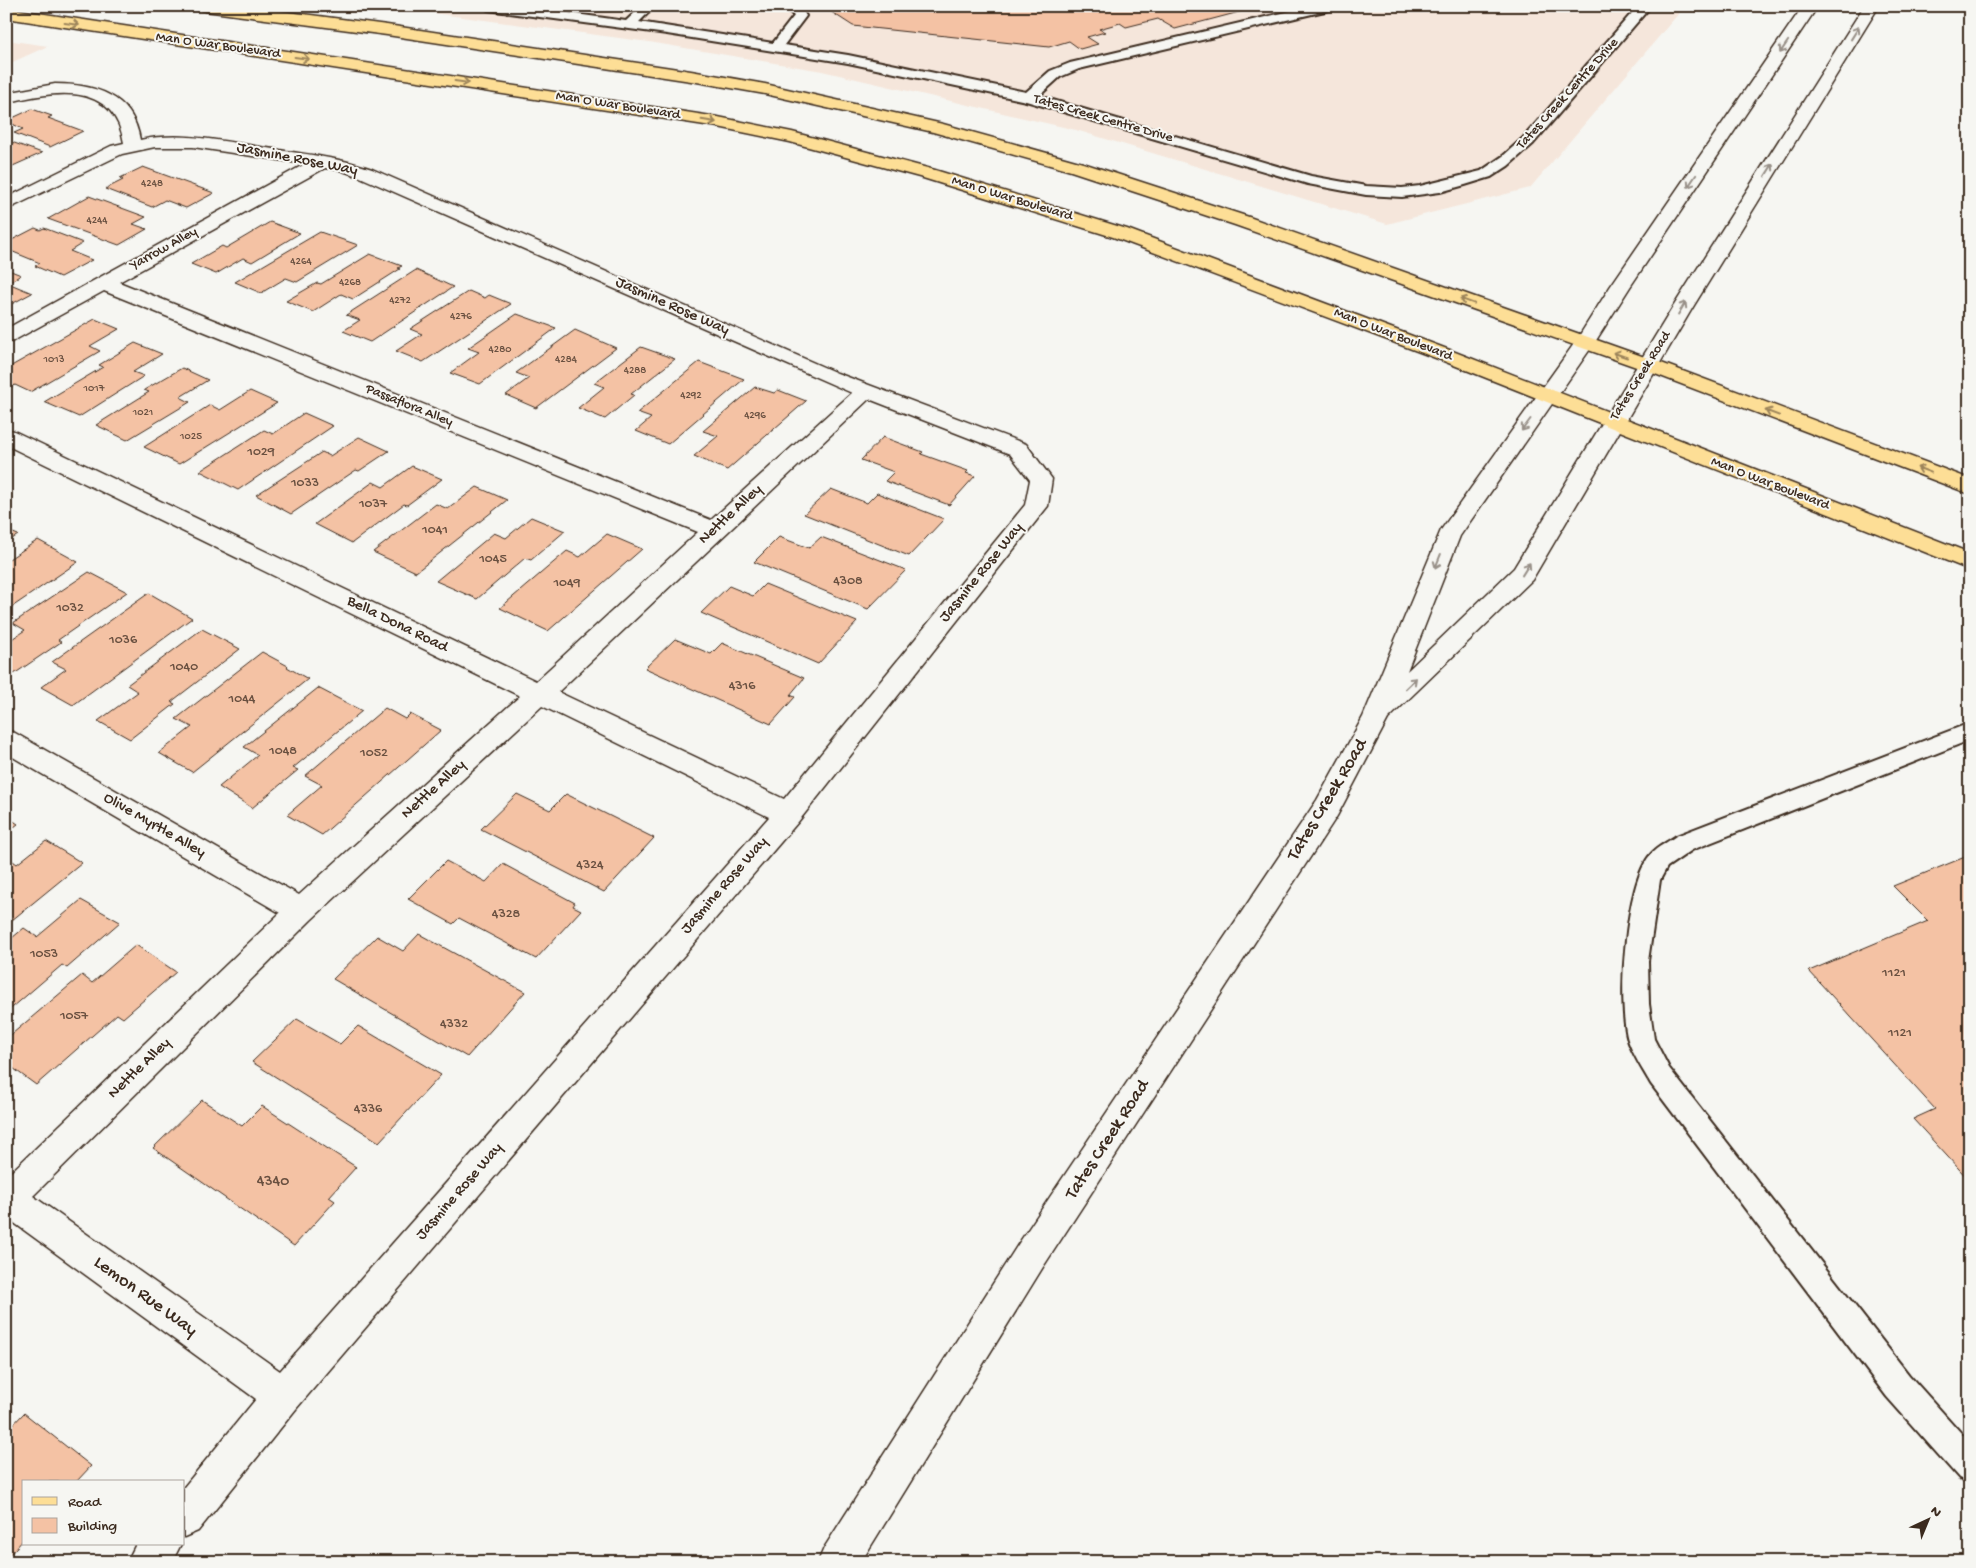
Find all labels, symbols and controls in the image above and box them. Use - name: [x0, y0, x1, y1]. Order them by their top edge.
- one-way arrow: [63, 19, 79, 29]
- one-way arrow: [1851, 26, 1861, 40]
- street label: Man O War Boulevard: [155, 29, 283, 63]
- street label: Tates Creek Centre Drive: [1513, 34, 1623, 154]
- one-way arrow: [1779, 39, 1789, 53]
- one-way arrow: [293, 53, 309, 63]
- one-way arrow: [454, 77, 470, 87]
- street label: Man O War Boulevard: [555, 88, 683, 124]
- street label: Tates Creek Centre Drive: [1030, 91, 1175, 147]
- one-way arrow: [701, 116, 717, 126]
- street label: Jasmine Rose Way: [235, 139, 359, 181]
- one-way arrow: [1764, 164, 1774, 178]
- street label: Man O War Boulevard: [949, 173, 1076, 226]
- one-way arrow: [1687, 174, 1697, 188]
- house number: 4248: [141, 178, 163, 190]
- house number: 4244: [86, 215, 108, 227]
- street label: Yarrow Alley: [126, 224, 201, 275]
- house number: 4264: [290, 256, 312, 268]
- street label: Jasmine Rose Way: [612, 273, 732, 341]
- house number: 4268: [339, 277, 361, 289]
- house number: 4272: [389, 295, 411, 307]
- one-way arrow: [1460, 296, 1475, 305]
- one-way arrow: [1678, 301, 1688, 315]
- street label: Man O War Boulevard: [1331, 305, 1456, 366]
- house number: 4276: [450, 311, 472, 323]
- street label: Tates Creek Road: [1606, 327, 1676, 424]
- house number: 4280: [489, 344, 511, 356]
- one-way arrow: [1613, 350, 1628, 359]
- house number: 1013: [43, 354, 65, 366]
- house number: 4284: [555, 354, 578, 366]
- house number: 4288: [624, 365, 646, 377]
- street label: Passaflora Alley: [362, 380, 455, 431]
- house number: 1017: [83, 383, 105, 395]
- house number: 4292: [680, 390, 702, 402]
- house number: 1021: [132, 407, 153, 419]
- one-way arrow: [1765, 408, 1780, 417]
- house number: 4296: [744, 410, 766, 422]
- one-way arrow: [1521, 418, 1531, 432]
- house number: 1025: [179, 431, 202, 443]
- house number: 1029: [246, 444, 275, 461]
- street label: Man O War Boulevard: [1708, 454, 1833, 515]
- one-way arrow: [1917, 465, 1932, 474]
- house number: 1033: [290, 475, 319, 492]
- street label: Nettle Alley: [695, 481, 767, 549]
- house number: 1037: [358, 496, 388, 513]
- street label: Jasmine Rose Way: [936, 519, 1028, 627]
- house number: 1041: [421, 522, 448, 539]
- house number: 1045: [478, 551, 507, 568]
- one-way arrow: [1433, 553, 1442, 568]
- one-way arrow: [1521, 562, 1531, 576]
- house number: 4308: [833, 573, 863, 590]
- house number: 1049: [552, 575, 581, 592]
- street label: Bella Dona Road: [342, 592, 452, 658]
- house number: 1032: [55, 600, 84, 617]
- house number: 1036: [108, 632, 138, 649]
- house number: 1040: [169, 659, 198, 676]
- one-way arrow: [1404, 677, 1417, 689]
- house number: 4316: [729, 678, 756, 695]
- house number: 1044: [228, 691, 256, 708]
- street label: Tates Creek Road: [1282, 733, 1374, 866]
- house number: 1048: [268, 743, 297, 760]
- house number: 1052: [359, 745, 388, 762]
- street label: Nettle Alley: [398, 756, 470, 824]
- street label: Olive Myrtle Alley: [99, 789, 209, 863]
- street label: Jasmine Rose Way: [678, 833, 773, 939]
- house number: 4324: [576, 857, 604, 874]
- house number: 4328: [492, 906, 521, 923]
- house number: 1053: [29, 946, 58, 963]
- house number: 1121: [1881, 965, 1906, 982]
- house number: 1057: [59, 1008, 89, 1025]
- house number: 4332: [440, 1016, 468, 1033]
- house number: 1121: [1887, 1025, 1912, 1042]
- street label: Nettle Alley: [105, 1034, 175, 1104]
- street label: Tates Creek Road: [1060, 1074, 1156, 1205]
- house number: 4336: [354, 1101, 383, 1118]
- street label: Jasmine Rose Way: [413, 1139, 508, 1245]
- house number: 4340: [257, 1173, 289, 1192]
- street label: Lemon Rue Way: [89, 1252, 202, 1343]
- legend: [22, 1480, 185, 1546]
- text: Road: [68, 1494, 102, 1512]
- north arrow: [1904, 1496, 1954, 1546]
- text: N: [1926, 1503, 1944, 1522]
- text: Building: [67, 1518, 117, 1536]

